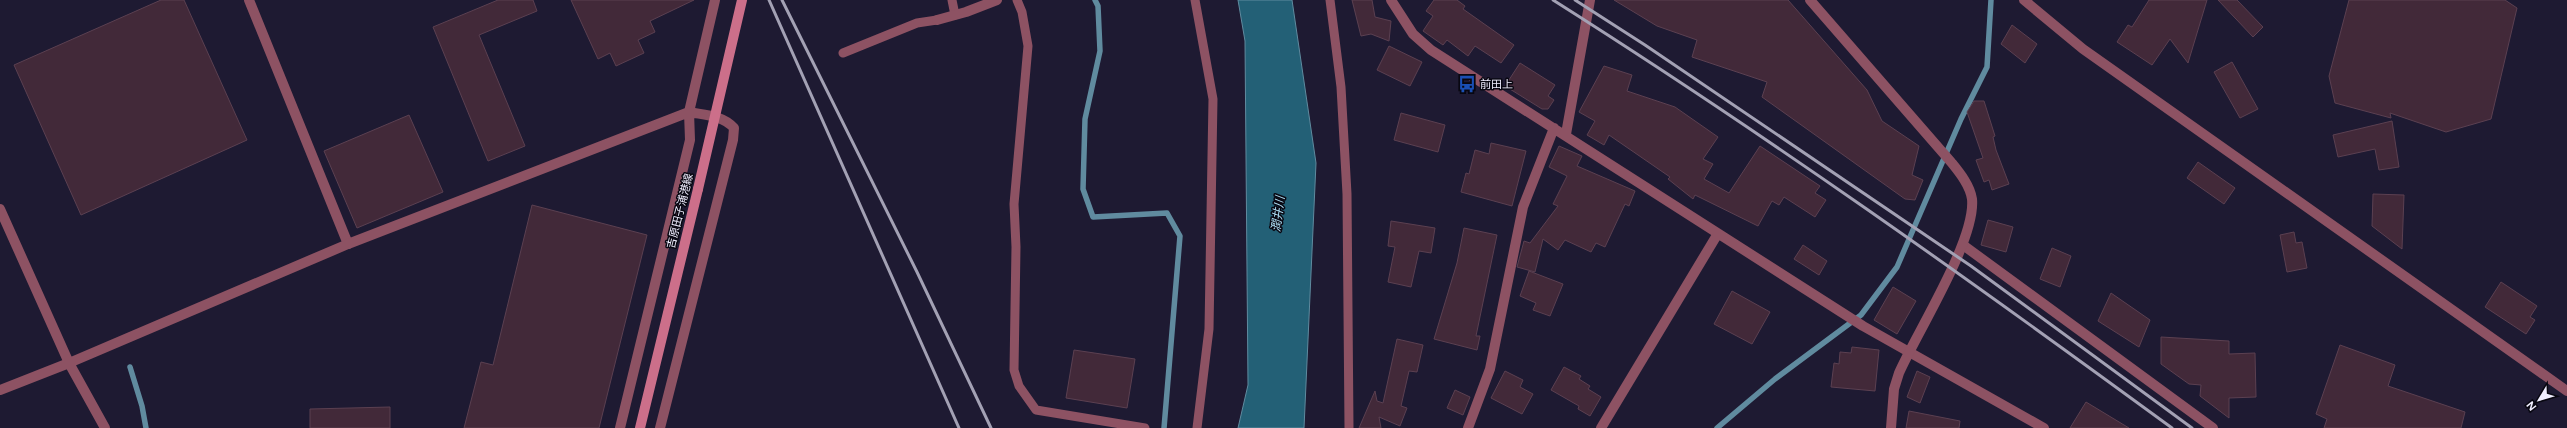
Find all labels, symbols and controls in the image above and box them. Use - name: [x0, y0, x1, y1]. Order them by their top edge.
- bus stop icon: 前田上: [1457, 74, 1477, 94]
- place label: 前田上: [1480, 78, 1513, 91]
- street label: 吉原田子浦港線: [664, 172, 696, 250]
- water label: 潤井川: [1269, 193, 1287, 233]
- north arrow: [2519, 380, 2559, 420]
- text: N: [2524, 398, 2539, 413]

